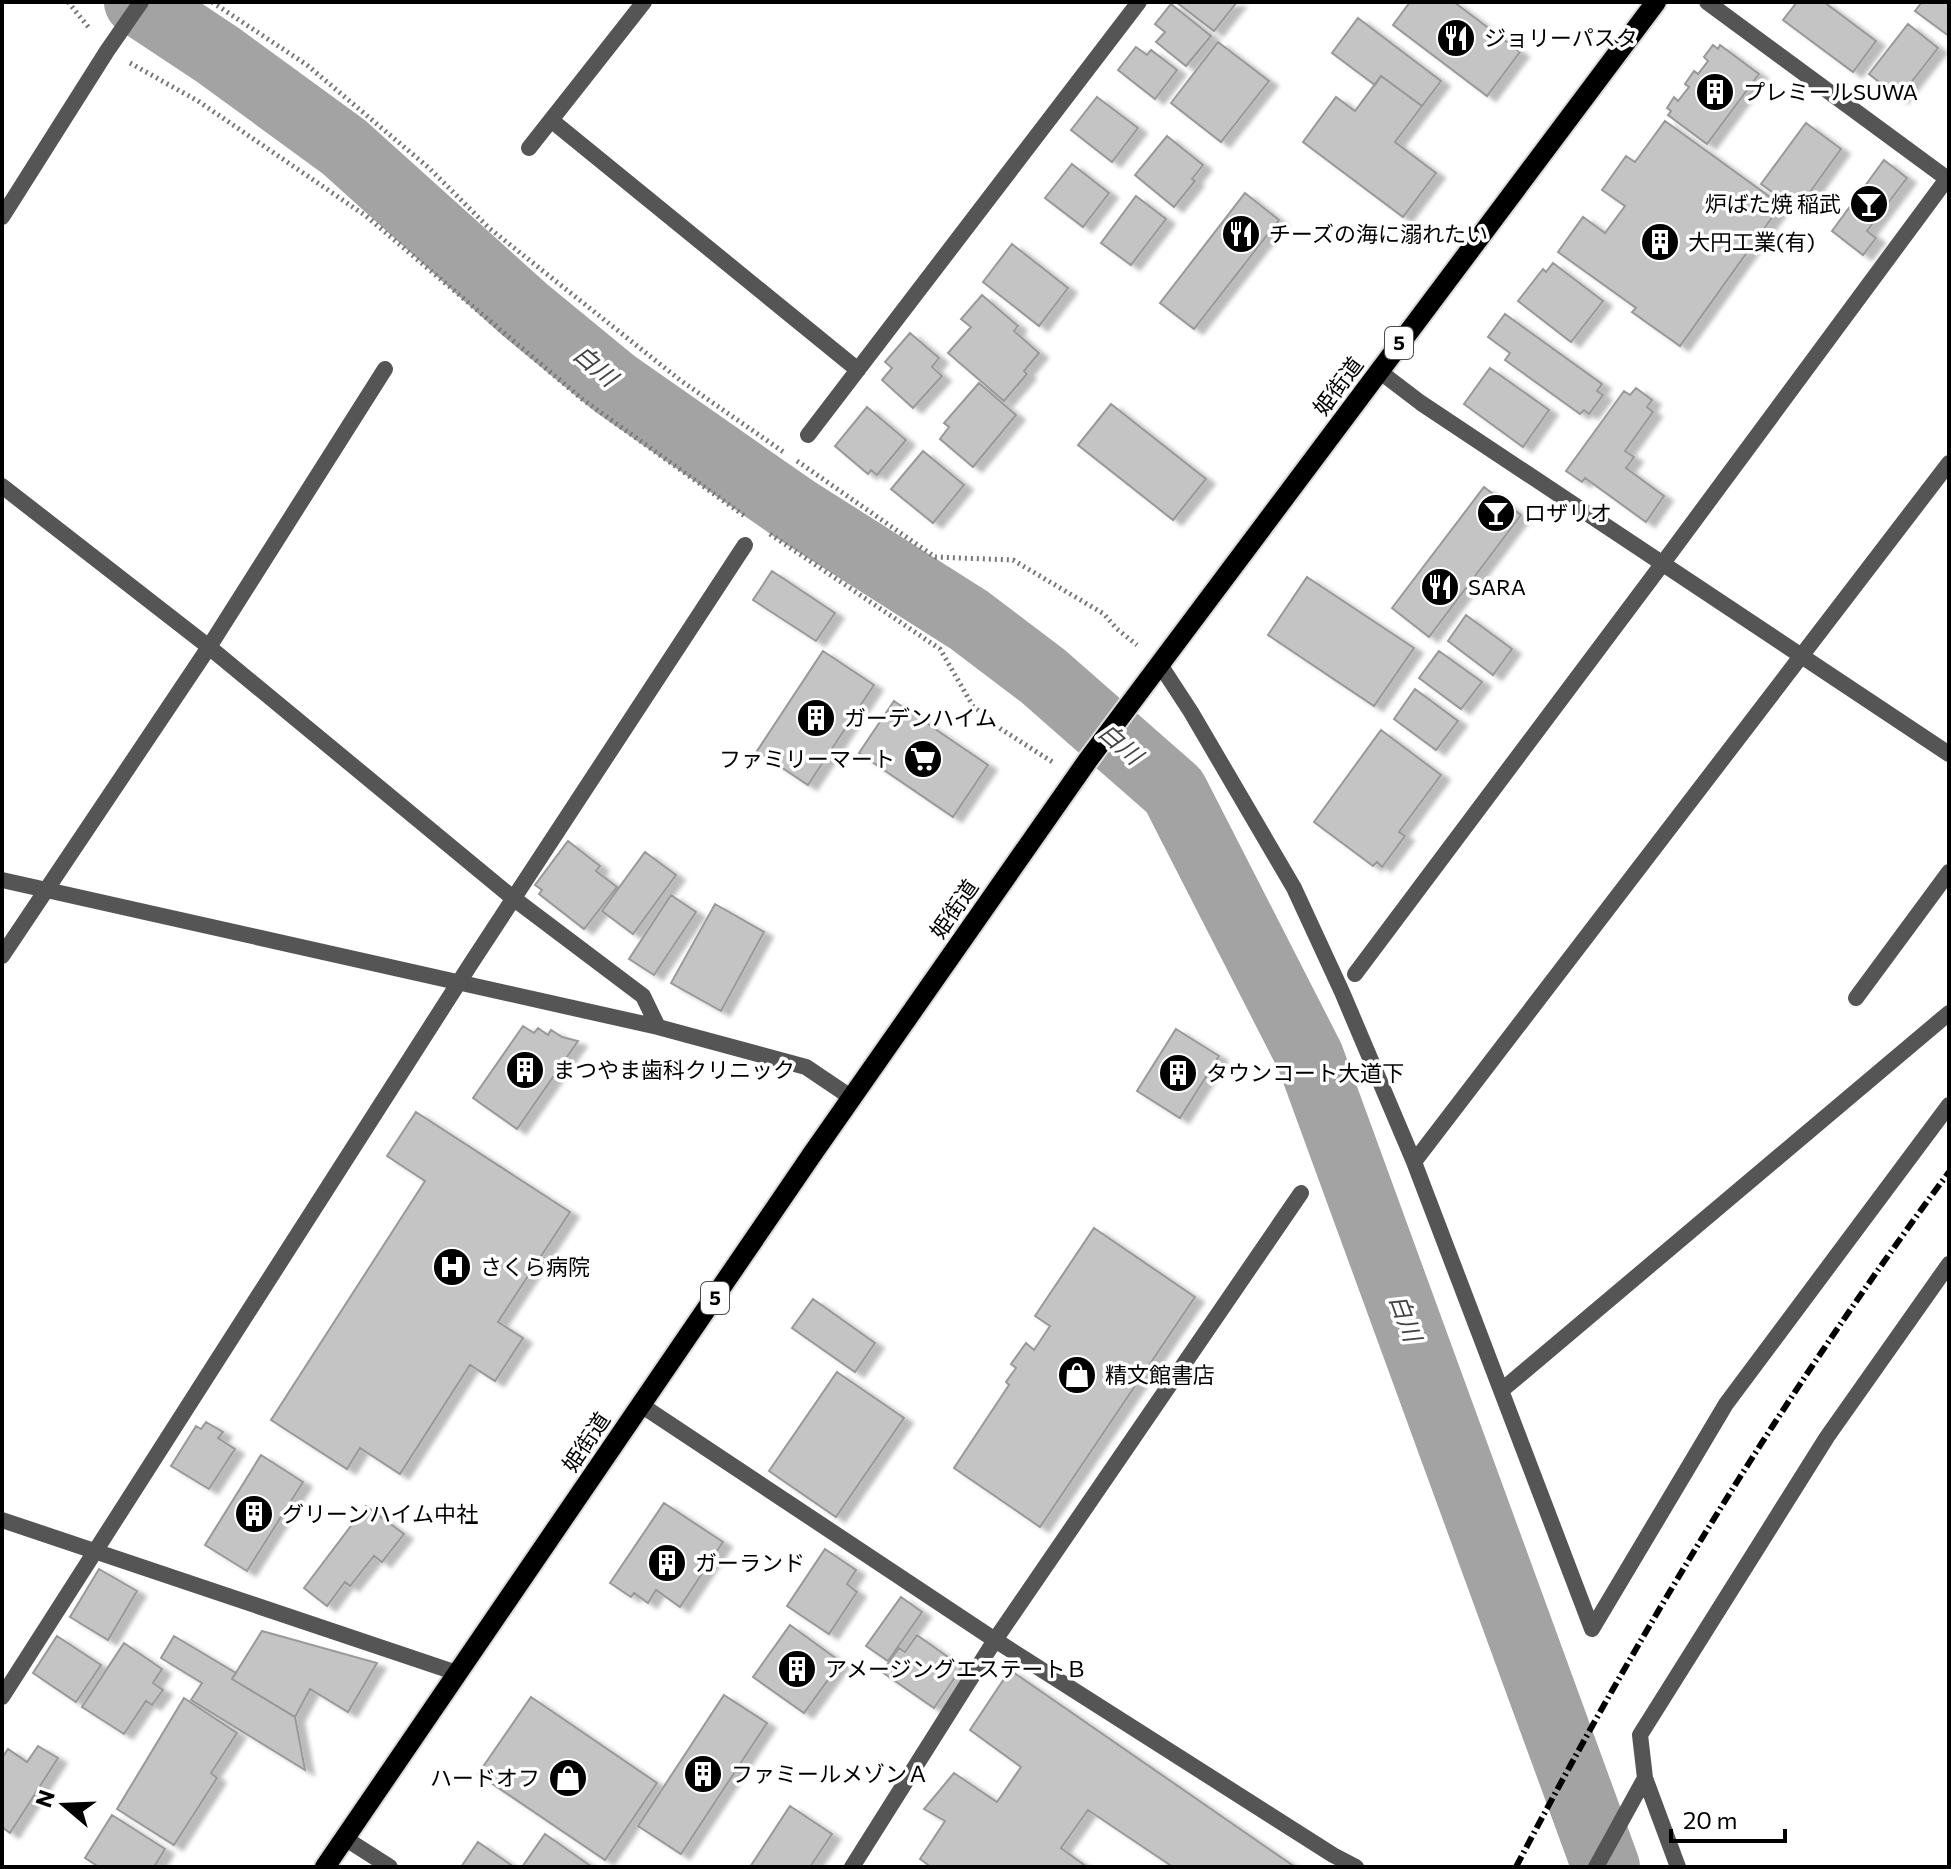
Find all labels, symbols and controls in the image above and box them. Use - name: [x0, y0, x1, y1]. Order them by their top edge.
- restaurant icon: ジョリーパスタ: [1435, 17, 1477, 59]
- place label: ジョリーパスタ: [1484, 24, 1638, 51]
- building icon: プレミールSUWA: [1694, 71, 1736, 113]
- place label: プレミールSUWA: [1743, 78, 1918, 105]
- bar icon: 炉ばた焼 稲武: [1848, 183, 1890, 225]
- place label: 炉ばた焼 稲武: [1705, 190, 1841, 217]
- restaurant icon: チーズの海に溺れたい: [1220, 213, 1262, 255]
- place label: チーズの海に溺れたい: [1269, 220, 1488, 247]
- building icon: 大円工業(有): [1639, 221, 1681, 263]
- place label: 大円工業(有): [1688, 228, 1815, 255]
- road number: 5: [1385, 327, 1413, 359]
- water label: 白川: [568, 338, 626, 393]
- street label: 姫街道: [1307, 351, 1368, 420]
- bar icon: ロザリオ: [1475, 492, 1517, 534]
- place label: ロザリオ: [1524, 499, 1612, 526]
- restaurant icon: SARA: [1419, 566, 1461, 608]
- place label: SARA: [1468, 573, 1526, 600]
- building icon: ガーデンハイム: [795, 697, 837, 739]
- place label: ガーデンハイム: [844, 704, 997, 731]
- water label: 白川: [1093, 716, 1151, 772]
- supermarket icon: ファミリーマート: [902, 738, 944, 780]
- place label: ファミリーマート: [719, 745, 895, 772]
- street label: 姫街道: [924, 874, 984, 943]
- building icon: まつやま歯科クリニック: [504, 1049, 546, 1091]
- building icon: タウンコート大道下: [1157, 1052, 1199, 1094]
- place label: まつやま歯科クリニック: [553, 1056, 795, 1083]
- place label: タウンコート大道下: [1206, 1059, 1404, 1086]
- hospital icon: さくら病院: [431, 1246, 473, 1288]
- place label: さくら病院: [480, 1253, 590, 1280]
- road number: 5: [701, 1282, 729, 1314]
- water label: 白川: [1385, 1290, 1429, 1348]
- shop icon: 精文館書店: [1056, 1354, 1098, 1396]
- place label: 精文館書店: [1105, 1361, 1215, 1388]
- street label: 姫街道: [556, 1407, 615, 1477]
- building icon: グリーンハイム中社: [233, 1493, 275, 1535]
- place label: グリーンハイム中社: [282, 1500, 478, 1527]
- building icon: ガーランド: [646, 1542, 688, 1584]
- place label: ガーランド: [695, 1549, 805, 1576]
- building icon: アメージングエステートＢ: [776, 1648, 818, 1690]
- place label: アメージングエステートＢ: [825, 1655, 1087, 1682]
- building icon: ファミールメゾンＡ: [682, 1753, 724, 1795]
- shop icon: ハードオフ: [547, 1757, 589, 1799]
- place label: ファミールメゾンＡ: [731, 1760, 929, 1787]
- place label: ハードオフ: [430, 1764, 540, 1791]
- north arrow: [24, 1765, 104, 1845]
- text: N: [29, 1786, 60, 1811]
- scale bar: [1671, 1793, 1785, 1843]
- text: 20 m: [1683, 1805, 1737, 1834]

